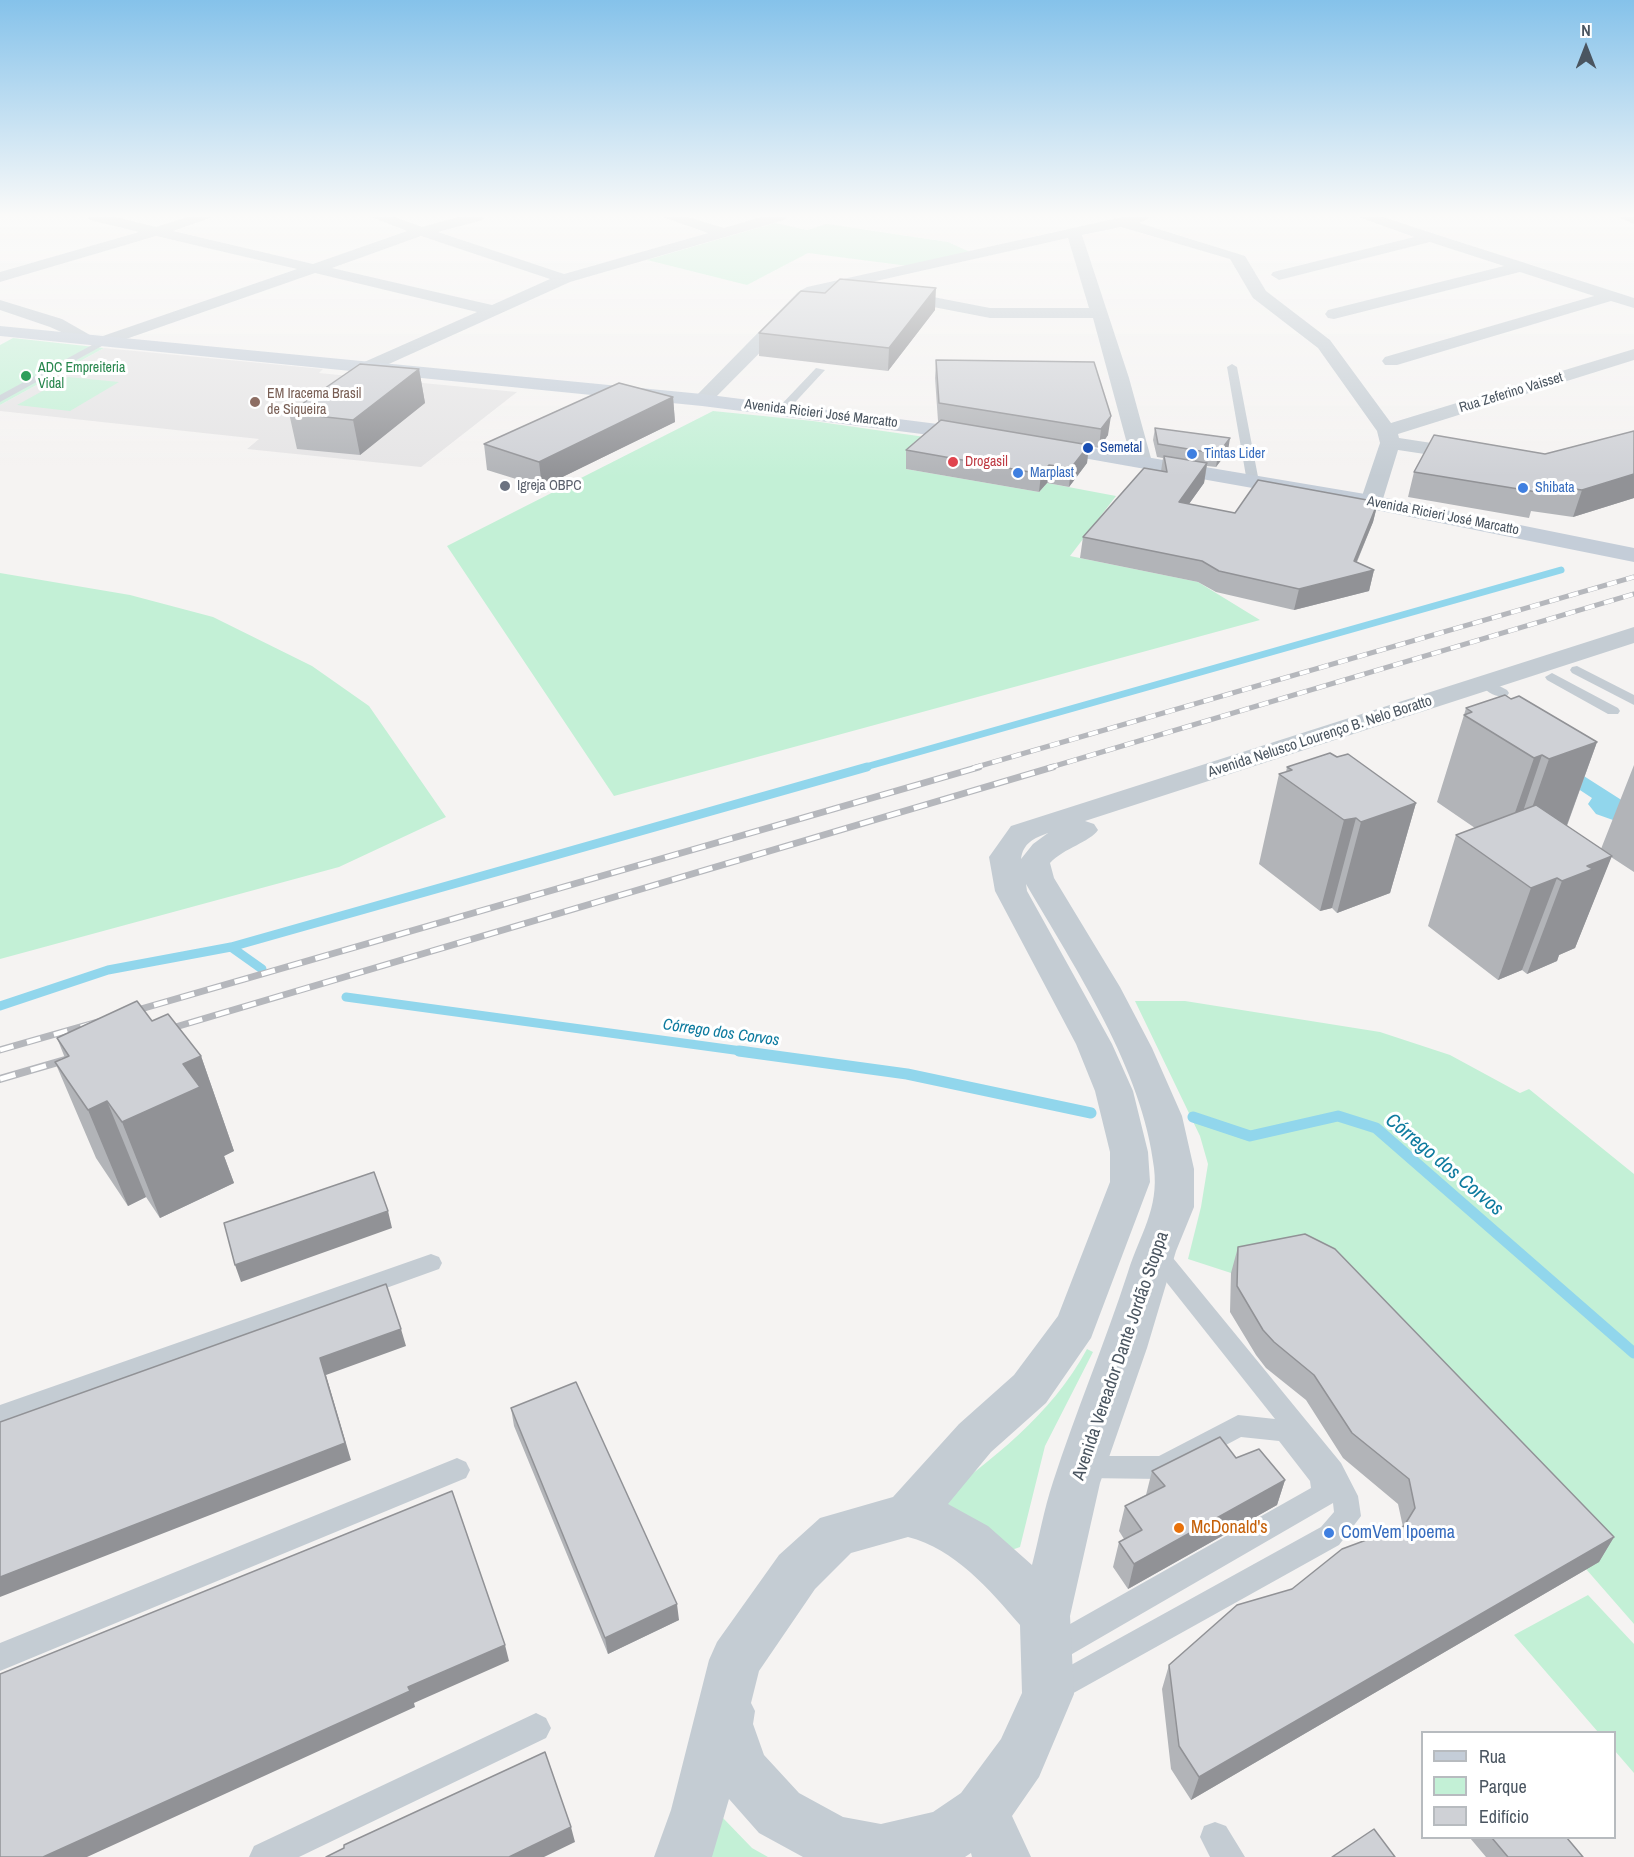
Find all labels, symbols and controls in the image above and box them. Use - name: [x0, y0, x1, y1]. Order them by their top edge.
- north arrow: [1556, 18, 1616, 78]
- text: N: [1581, 19, 1591, 41]
- place label: ADC Empreiteria Vidal: [38, 360, 125, 392]
- marker: ADC Empreiteria Vidal: [19, 369, 33, 383]
- street label: Rua Zeferino Vaisset: [1457, 369, 1565, 417]
- place label: EM Iracema Brasil de Siqueira: [267, 386, 361, 418]
- marker: EM Iracema Brasil de Siqueira: [248, 395, 262, 409]
- street label: Avenida Ricieri José Marcatto: [743, 396, 899, 432]
- place label: Semetal: [1100, 440, 1142, 456]
- marker: Semetal: [1081, 441, 1095, 455]
- place label: Tintas Lider: [1204, 446, 1265, 462]
- marker: Tintas Lider: [1185, 447, 1199, 461]
- place label: Drogasil: [965, 454, 1008, 470]
- marker: Drogasil: [946, 455, 960, 469]
- place label: Marplast: [1030, 465, 1074, 481]
- marker: Marplast: [1011, 466, 1025, 480]
- place label: Igreja OBPC: [517, 478, 581, 494]
- marker: Igreja OBPC: [498, 479, 512, 493]
- place label: Shibata: [1535, 480, 1575, 496]
- marker: Shibata: [1516, 481, 1530, 495]
- street label: Avenida Ricieri José Marcatto: [1366, 493, 1520, 539]
- street label: Avenida Nelusco Lourenço B. Nelo Boratto: [1206, 692, 1434, 782]
- water label: Córrego dos Corvos: [662, 1015, 780, 1051]
- water label: Córrego dos Corvos: [1380, 1109, 1508, 1221]
- street label: Avenida Vereador Dante Jordão Stoppa: [1068, 1229, 1174, 1483]
- place label: McDonald's: [1191, 1517, 1268, 1539]
- marker: McDonald's: [1172, 1521, 1186, 1535]
- place label: ComVem Ipoema: [1341, 1522, 1455, 1544]
- marker: ComVem Ipoema: [1322, 1526, 1336, 1540]
- legend: [1421, 1731, 1616, 1839]
- text: Rua: [1479, 1744, 1506, 1769]
- text: Parque: [1479, 1774, 1527, 1799]
- text: Edifício: [1479, 1804, 1529, 1829]

